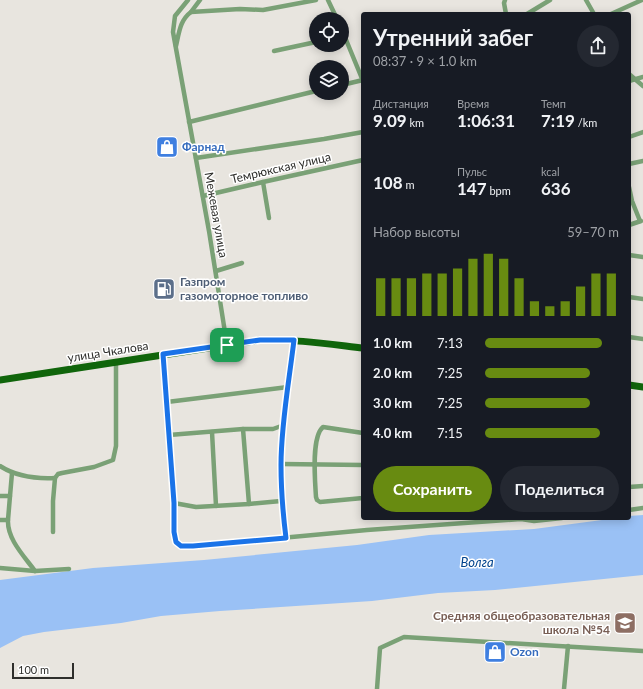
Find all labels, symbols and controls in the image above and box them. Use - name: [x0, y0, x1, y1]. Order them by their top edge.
- map controls: [309, 12, 349, 100]
- button: locate: [309, 12, 349, 52]
- text: Утренний забег: [373, 24, 533, 51]
- button: share: [577, 25, 619, 67]
- text: 08:37 · 9 × 1.0 km: [373, 53, 477, 69]
- button: layers: [309, 60, 349, 100]
- text: Дистанция: [373, 97, 429, 110]
- text: Время: [457, 97, 489, 110]
- text: Темп: [541, 97, 566, 110]
- text: 9.09: [373, 110, 407, 131]
- text: 1:06:31: [457, 110, 515, 131]
- text: 7:19: [541, 110, 575, 131]
- text: km: [407, 116, 424, 129]
- text: /km: [575, 116, 597, 129]
- shop icon: Фарнад: [154, 134, 180, 160]
- place label: Фарнад: [182, 139, 225, 154]
- street label: Темрюкская улица: [229, 149, 332, 186]
- text: Пульс: [457, 165, 487, 178]
- text: kcal: [541, 165, 560, 178]
- street label: Межевая улица: [202, 171, 231, 259]
- text: 108: [373, 172, 403, 193]
- text: m: [403, 178, 414, 191]
- text: 147: [457, 178, 487, 199]
- text: 636: [541, 178, 571, 199]
- text: bpm: [487, 184, 511, 197]
- text: Набор высоты: [373, 224, 460, 240]
- text: 59–70 m: [567, 224, 619, 240]
- place label: Газпром газомоторное топливо: [180, 274, 308, 303]
- fuel station icon: Газпром газомоторное топливо: [151, 276, 177, 302]
- pin: [210, 328, 244, 362]
- icon: arrive: [216, 334, 238, 356]
- text: 1.0 km: [373, 335, 412, 351]
- text: 7:13: [437, 335, 463, 351]
- street label: улица Чкалова: [66, 338, 149, 365]
- text: 2.0 km: [373, 365, 412, 381]
- text: 7:25: [437, 365, 463, 381]
- text: 3.0 km: [373, 395, 412, 411]
- text: 7:25: [437, 395, 463, 411]
- text: 4.0 km: [373, 425, 412, 441]
- text: 7:15: [437, 425, 463, 441]
- button: Сохранить: [373, 466, 492, 512]
- button: Поделиться: [500, 466, 619, 512]
- water label: Волга: [460, 554, 494, 570]
- place label: Средняя общеобразовательная школа №54: [433, 608, 610, 637]
- school or university icon: Средняя общеобразовательная школа №54: [612, 610, 638, 636]
- shop icon: Ozon: [482, 639, 508, 665]
- place label: Ozon: [510, 644, 539, 659]
- scale bar: [12, 661, 74, 680]
- text: 100 m: [18, 663, 49, 676]

